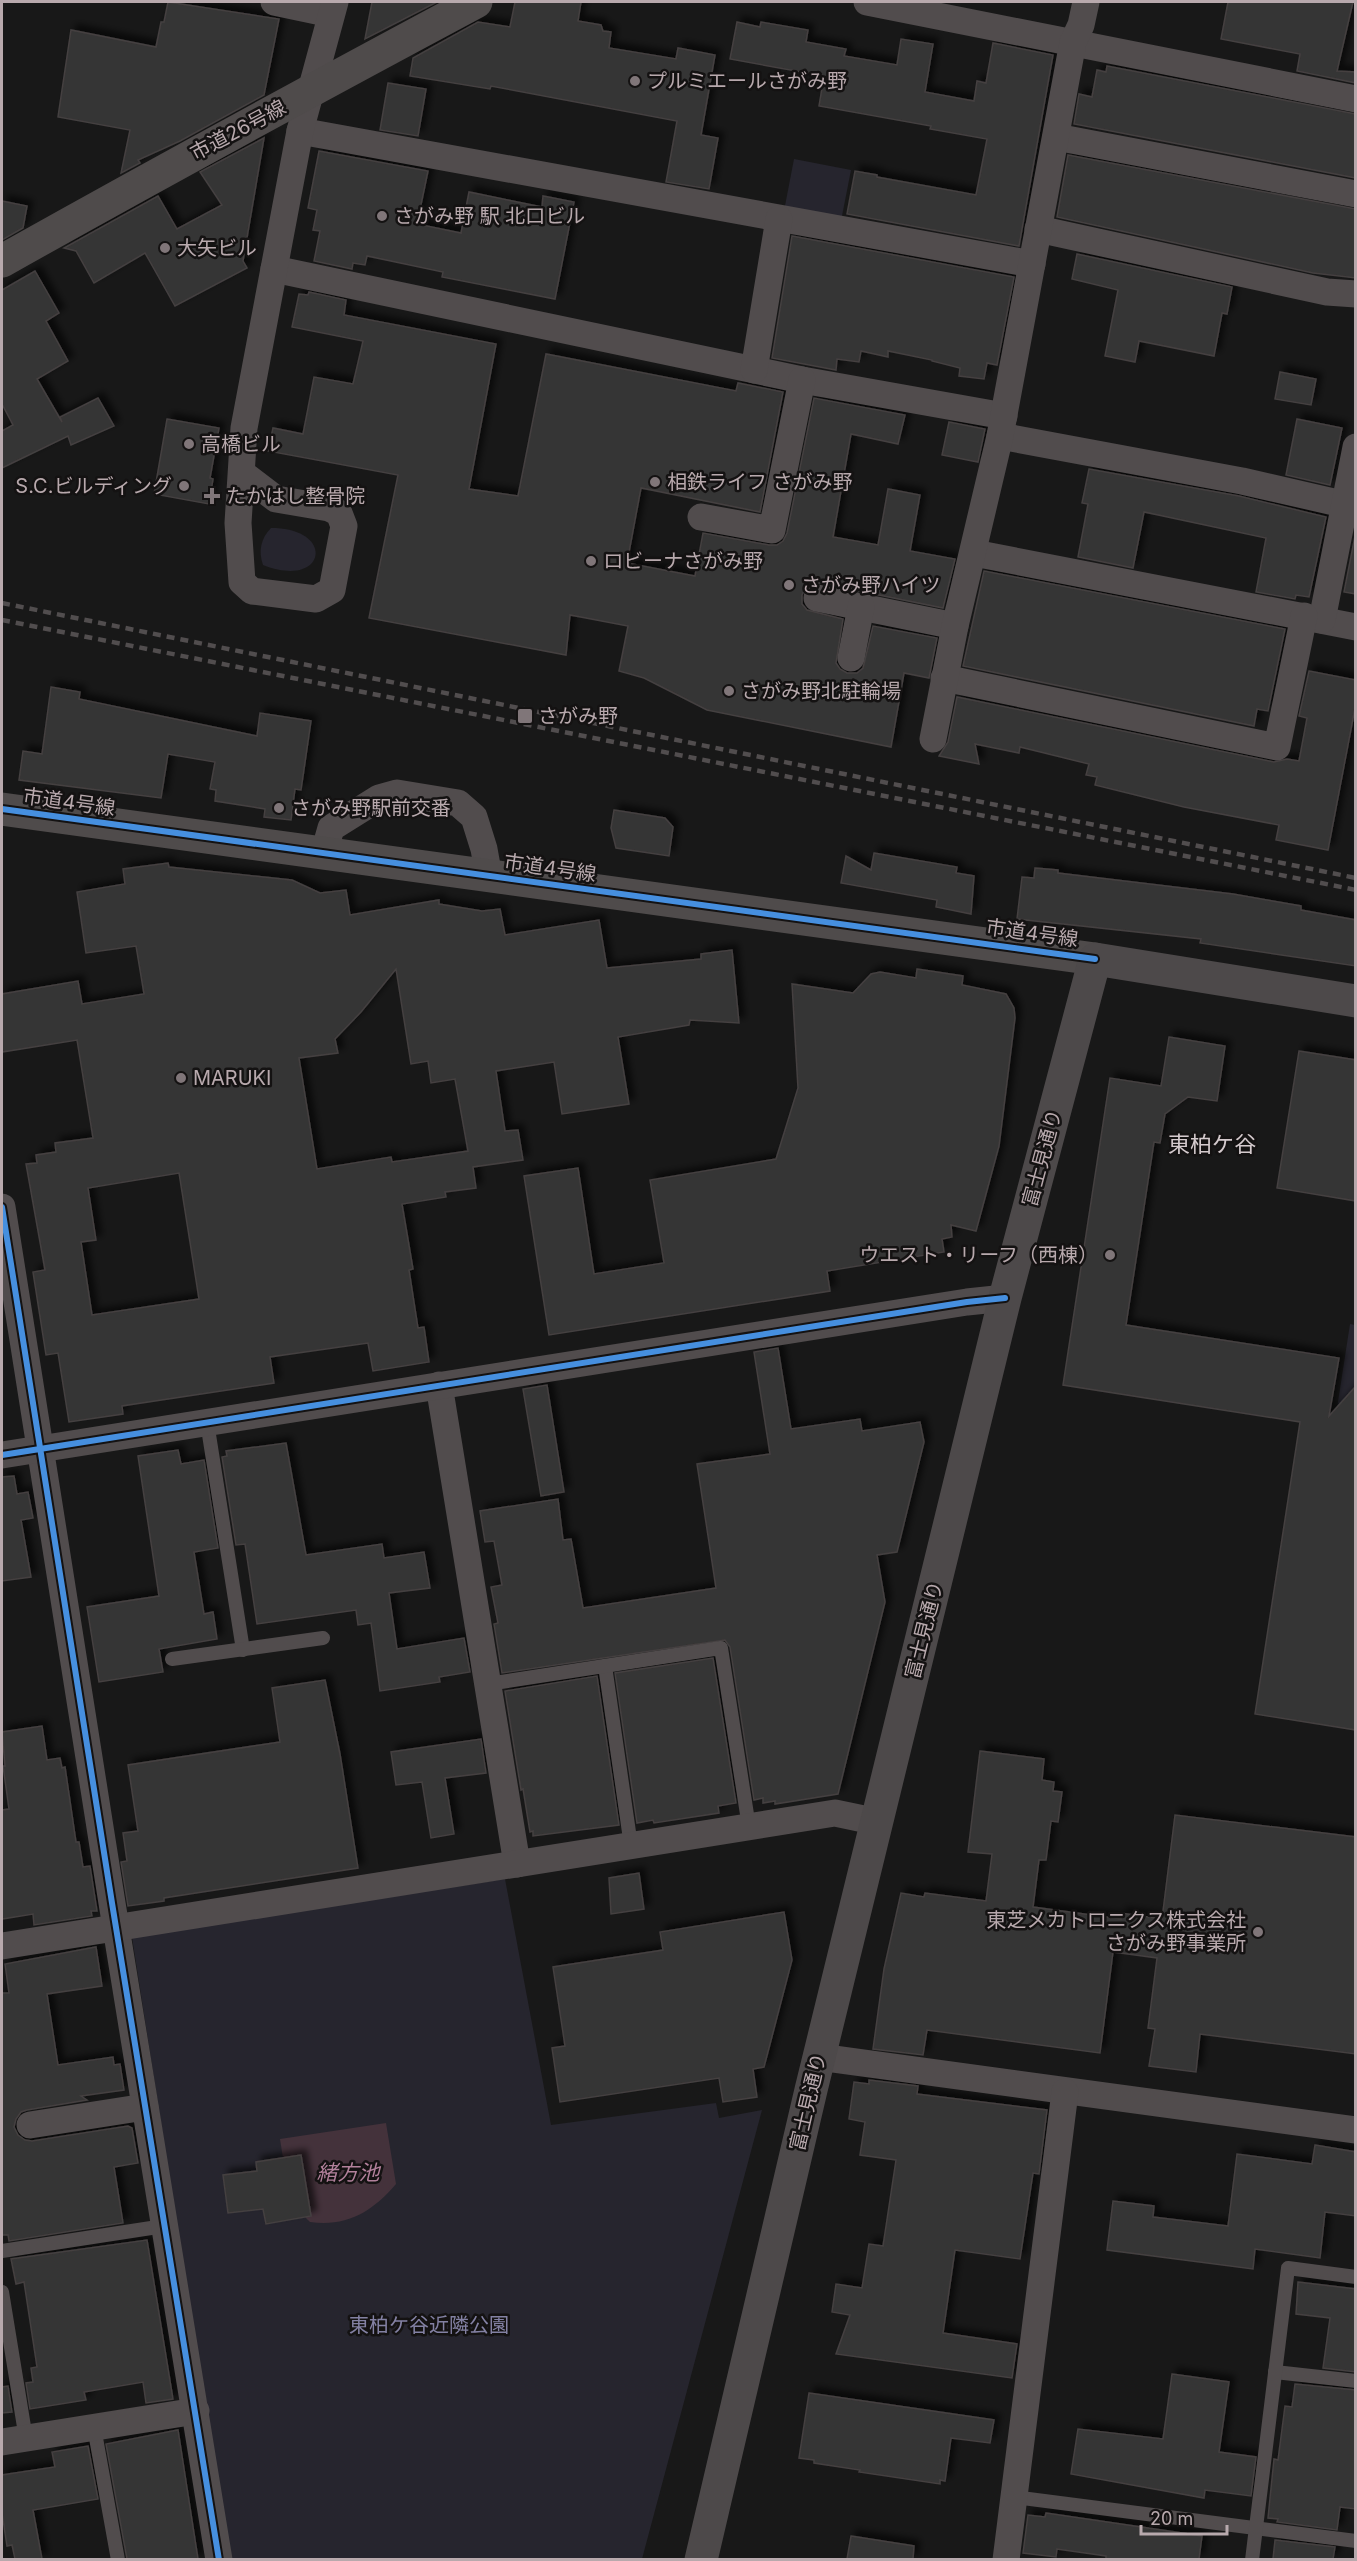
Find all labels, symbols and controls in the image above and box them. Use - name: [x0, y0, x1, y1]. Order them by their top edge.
- place label: プルミエールさがみ野: [647, 69, 847, 93]
- marker: プルミエールさがみ野: [628, 74, 642, 88]
- street label: 市道26号線: [186, 95, 290, 165]
- place label: さがみ野 駅 北口ビル: [394, 204, 585, 228]
- marker: さがみ野 駅 北口ビル: [375, 209, 389, 223]
- place label: 大矢ビル: [177, 236, 257, 260]
- marker: 大矢ビル: [158, 241, 172, 255]
- place label: 高橋ビル: [201, 432, 281, 456]
- marker: 高橋ビル: [182, 437, 196, 451]
- place label: 相鉄ライフ さがみ野: [667, 470, 853, 494]
- place label: S.C.ビルディング: [15, 474, 172, 498]
- marker: 相鉄ライフ さがみ野: [648, 475, 662, 489]
- marker: S.C.ビルディング: [177, 479, 191, 493]
- place label: たかはし整骨院: [226, 484, 365, 508]
- marker: たかはし整骨院: [203, 487, 221, 505]
- place label: ロビーナさがみ野: [603, 549, 763, 573]
- marker: ロビーナさがみ野: [584, 554, 598, 568]
- place label: さがみ野ハイツ: [801, 573, 941, 597]
- marker: さがみ野ハイツ: [782, 578, 796, 592]
- place label: さがみ野北駐輪場: [741, 679, 901, 703]
- marker: さがみ野北駐輪場: [722, 684, 736, 698]
- place label: さがみ野: [538, 704, 618, 728]
- marker: さがみ野: [516, 707, 534, 725]
- street label: 市道4号線: [21, 784, 117, 820]
- place label: さがみ野駅前交番: [291, 796, 451, 820]
- marker: さがみ野駅前交番: [272, 801, 286, 815]
- street label: 市道4号線: [502, 850, 598, 886]
- street label: 市道4号線: [984, 915, 1080, 951]
- place label: MARUKI: [193, 1066, 271, 1090]
- marker: MARUKI: [174, 1071, 188, 1085]
- street label: 富士見通り: [1017, 1107, 1067, 1209]
- district label: 東柏ケ谷: [1168, 1131, 1256, 1157]
- place label: ウエスト・リーフ（西棟）: [859, 1243, 1098, 1267]
- marker: ウエスト・リーフ（西棟）: [1103, 1248, 1117, 1262]
- street label: 富士見通り: [900, 1579, 948, 1681]
- place label: 東芝メカトロニクス株式会社 さがみ野事業所: [987, 1908, 1246, 1955]
- marker: 東芝メカトロニクス株式会社 さがみ野事業所: [1251, 1925, 1265, 1939]
- street label: 富士見通り: [785, 2051, 831, 2153]
- water label: 緒方池: [317, 2160, 381, 2185]
- park label: 東柏ケ谷近隣公園: [349, 2313, 509, 2337]
- scale bar: [1141, 2498, 1226, 2536]
- text: 20 m: [1150, 2508, 1193, 2529]

